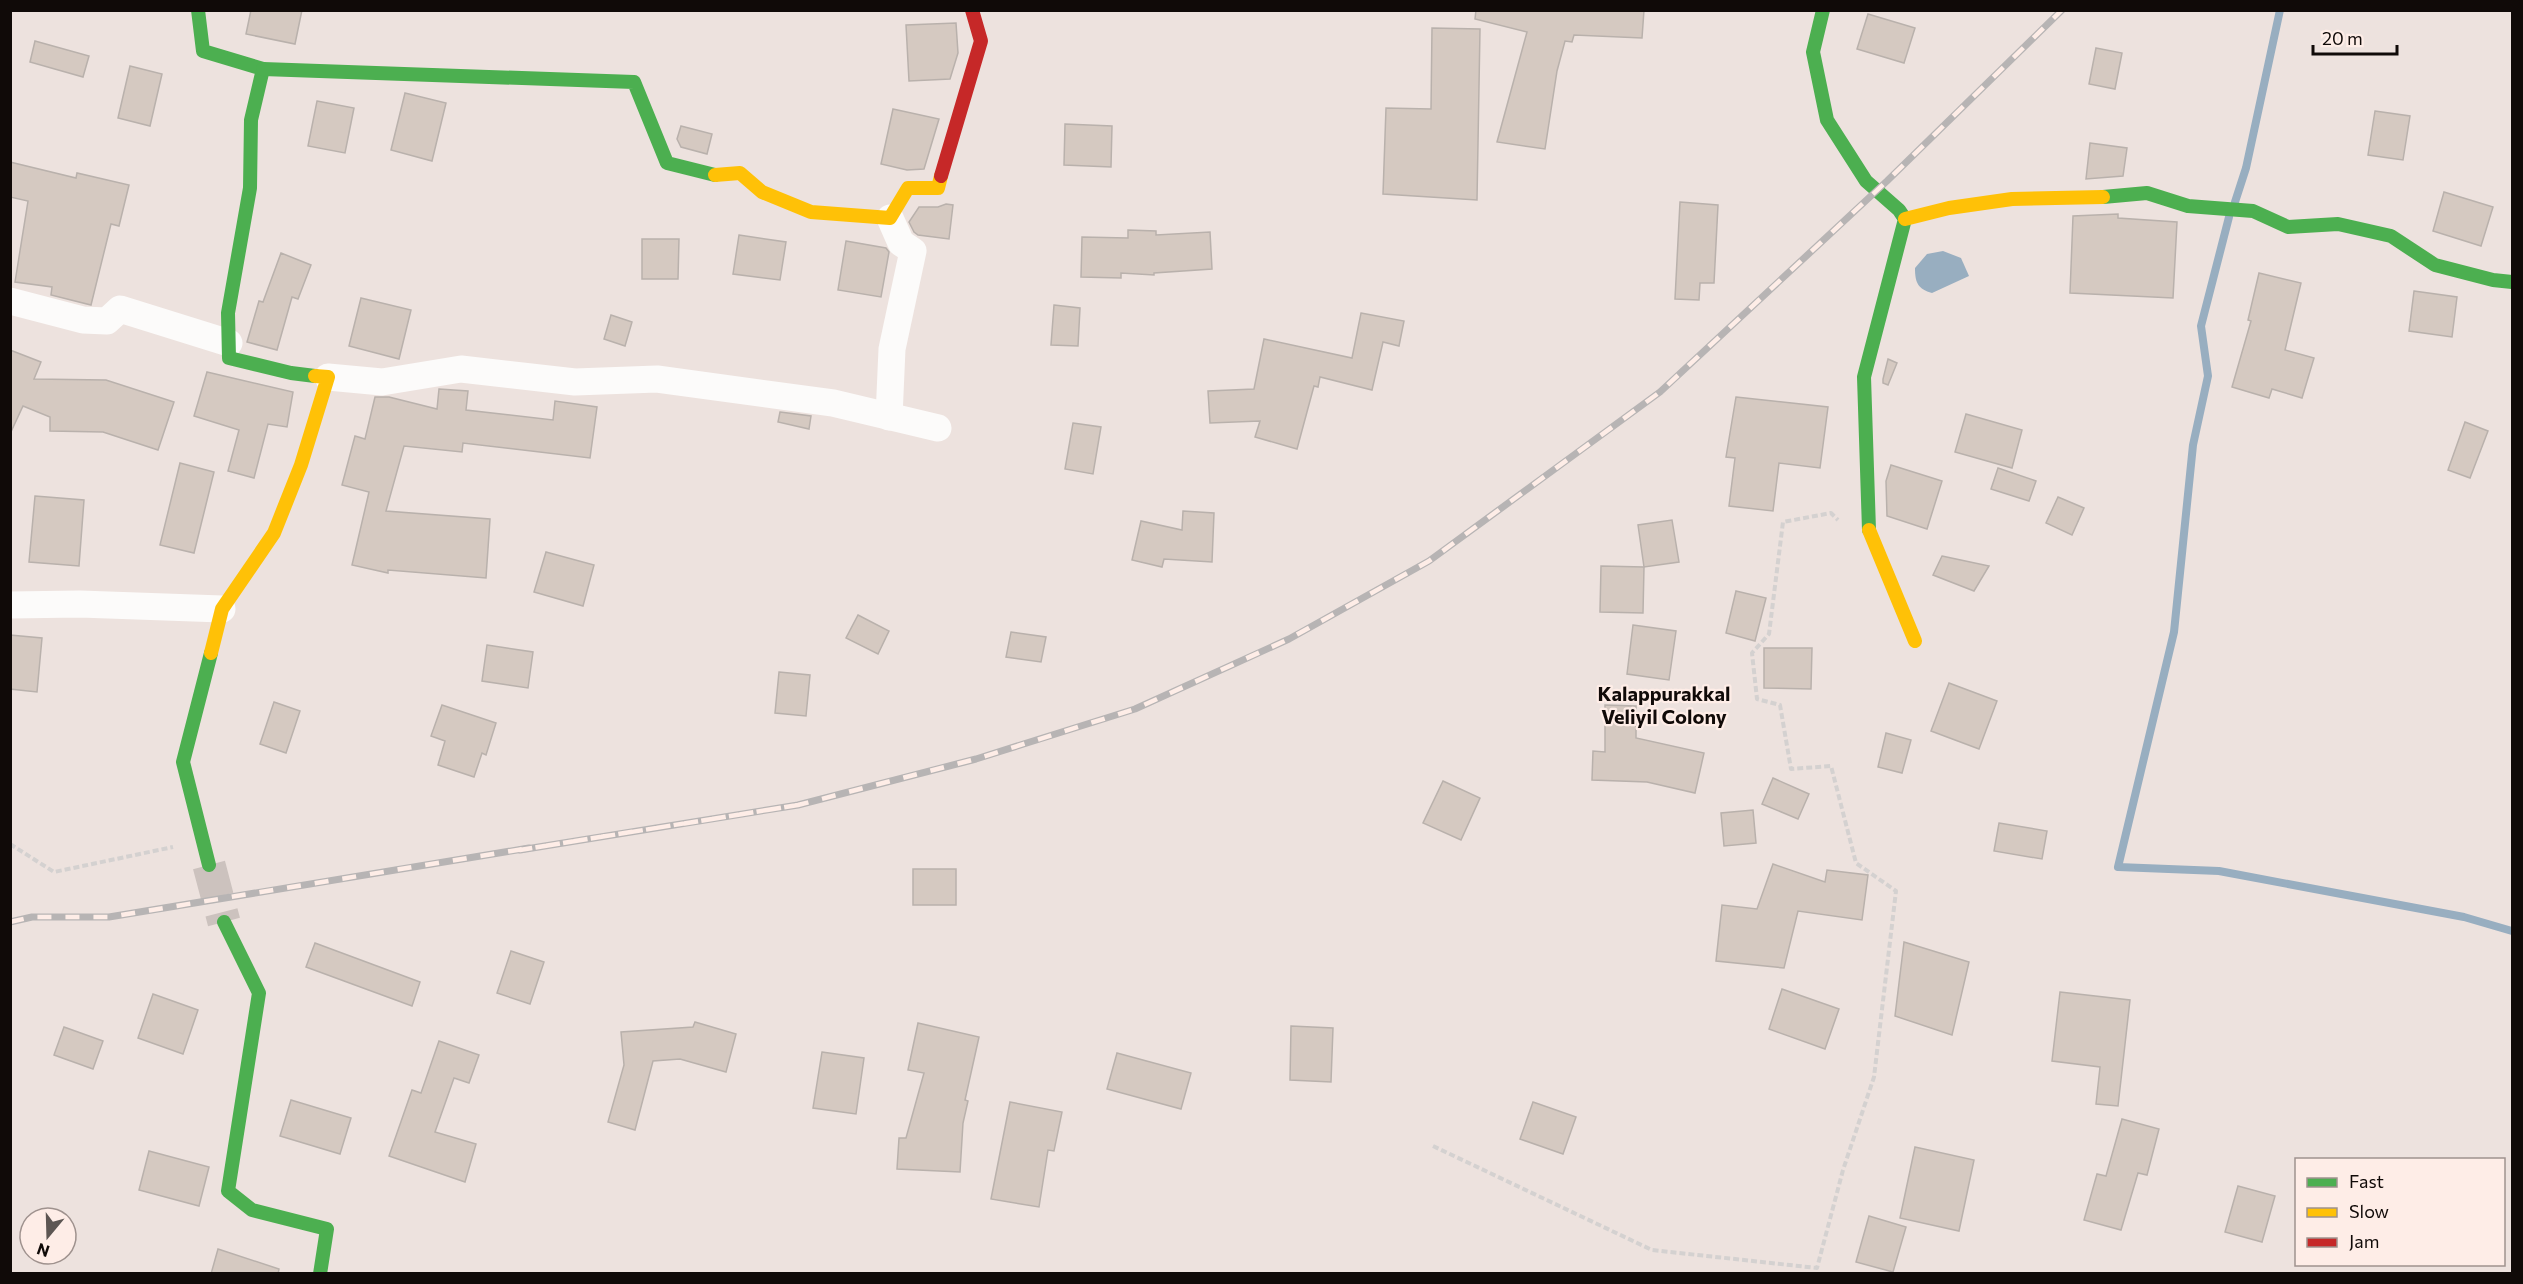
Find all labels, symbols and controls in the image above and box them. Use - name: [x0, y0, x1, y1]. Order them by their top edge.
- scale bar: [2313, 18, 2397, 56]
- text: 20 m: [2322, 27, 2363, 49]
- district label: Kalappurakkal Veliyil Colony: [1597, 681, 1731, 728]
- legend: [2295, 1158, 2505, 1266]
- text: Fast: [2349, 1170, 2384, 1192]
- text: Slow: [2349, 1200, 2389, 1222]
- north arrow: [18, 1206, 78, 1266]
- text: Jam: [2349, 1230, 2379, 1252]
- text: N: [34, 1240, 52, 1262]

